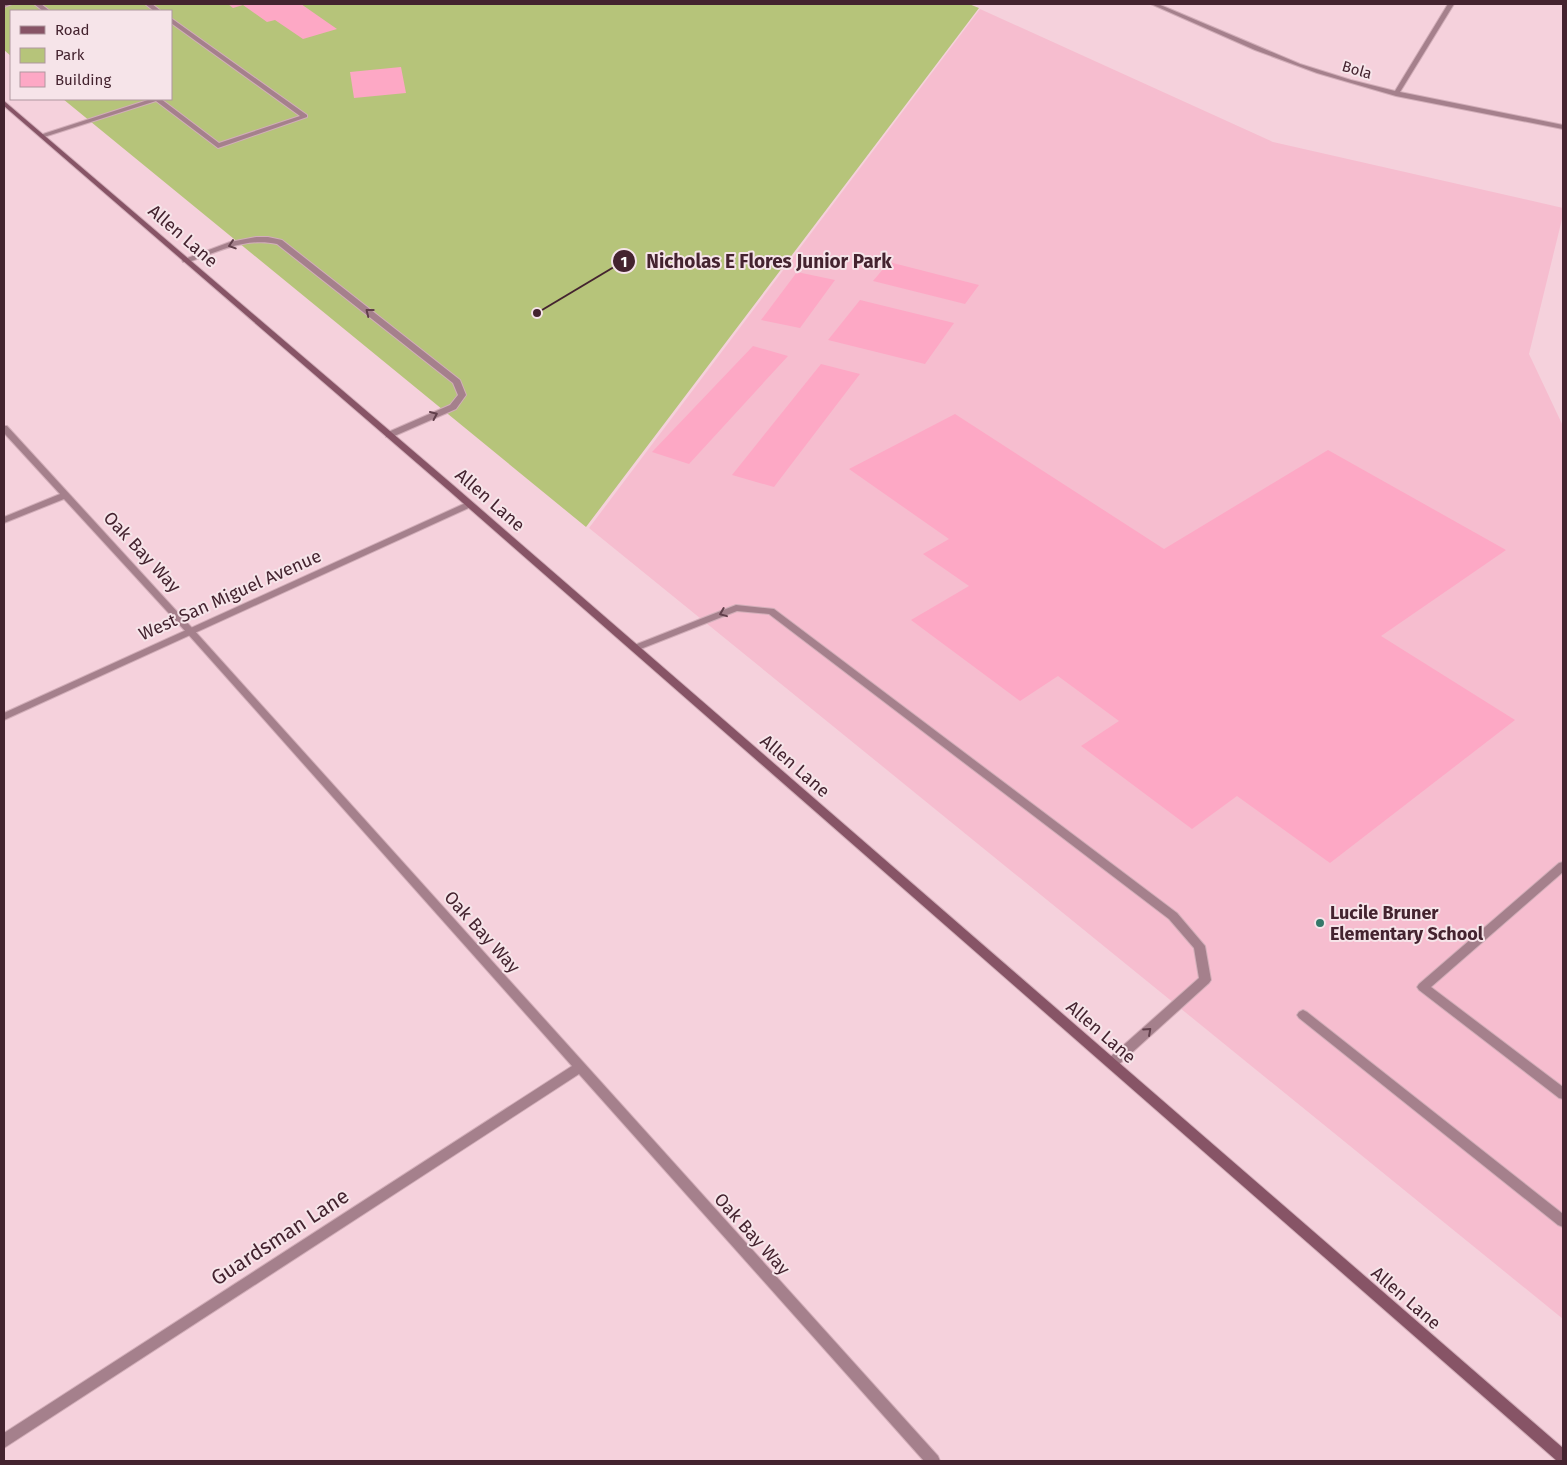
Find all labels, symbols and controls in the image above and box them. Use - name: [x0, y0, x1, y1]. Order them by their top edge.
- legend: [10, 10, 172, 100]
- text: Road: [55, 21, 90, 39]
- text: Park: [55, 46, 85, 64]
- street label: Bola: [1340, 57, 1374, 83]
- text: Building: [55, 71, 111, 89]
- street label: Allen Lane: [144, 200, 222, 272]
- one-way arrow: [229, 239, 237, 249]
- callout: Nicholas E Flores Junior Park: [611, 244, 902, 278]
- text: Nicholas E Flores Junior Park: [646, 250, 892, 273]
- text: 1: [621, 253, 627, 271]
- one-way arrow: [365, 309, 374, 318]
- one-way arrow: [429, 411, 438, 421]
- street label: Allen Lane: [451, 464, 529, 536]
- street label: Oak Bay Way: [99, 507, 185, 597]
- street label: West San Miguel Avenue: [135, 545, 325, 645]
- one-way arrow: [719, 607, 728, 617]
- street label: Allen Lane: [756, 730, 834, 802]
- street label: Oak Bay Way: [439, 886, 525, 978]
- place label: Lucile Bruner Elementary School: [1330, 902, 1484, 945]
- marker: Lucile Bruner Elementary School: [1314, 917, 1326, 929]
- street label: Allen Lane: [1062, 996, 1140, 1068]
- one-way arrow: [1143, 1028, 1152, 1037]
- street label: Guardsman Lane: [206, 1183, 354, 1291]
- street label: Oak Bay Way: [709, 1188, 795, 1280]
- street label: Allen Lane: [1367, 1262, 1445, 1334]

